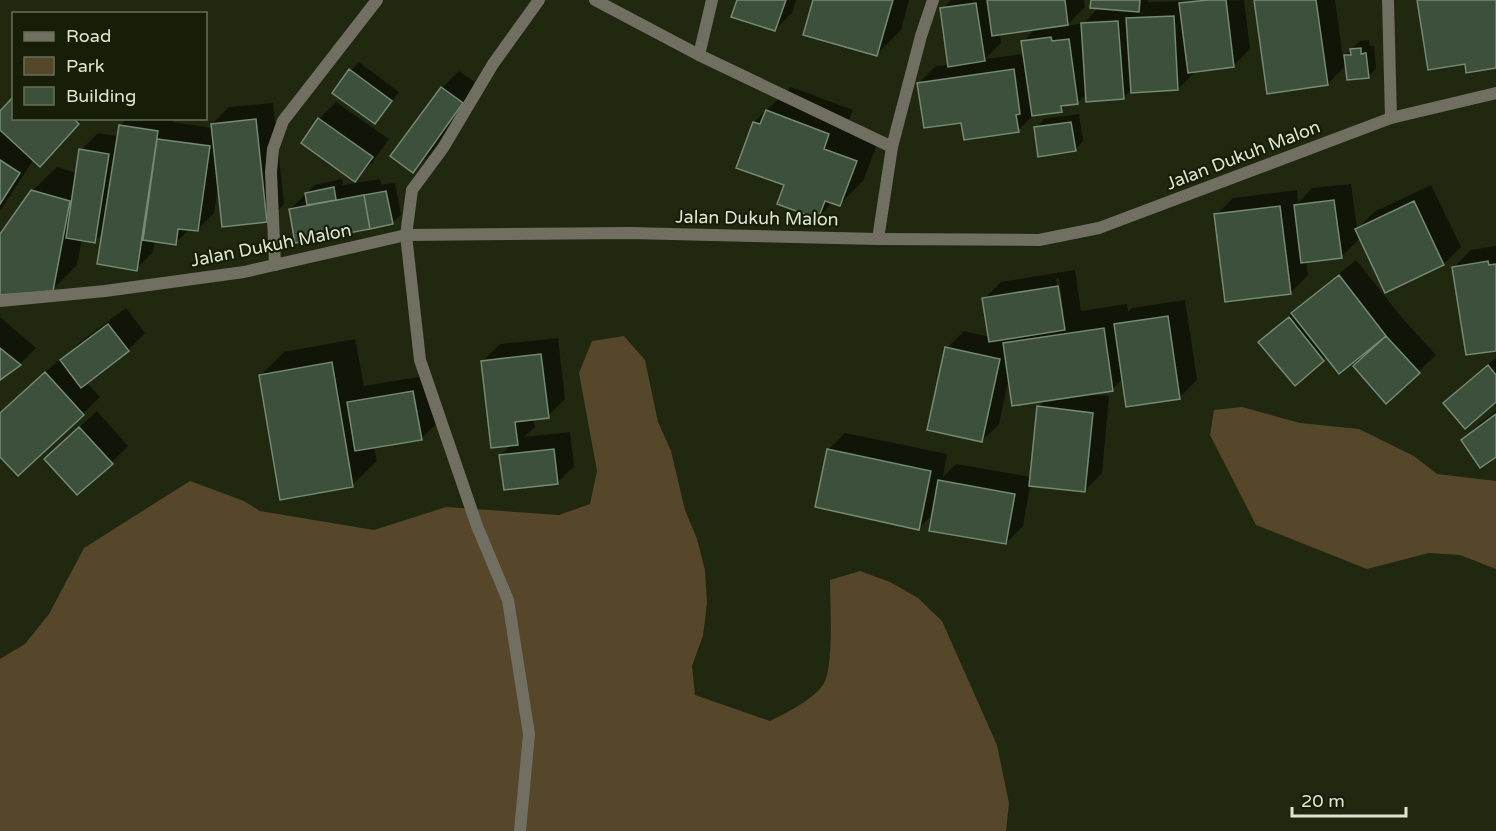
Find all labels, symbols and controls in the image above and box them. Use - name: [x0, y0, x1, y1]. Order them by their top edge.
- legend: [12, 12, 207, 120]
- text: Road: [66, 25, 111, 47]
- text: Park: [66, 55, 105, 77]
- text: Building: [66, 85, 136, 107]
- street label: Jalan Dukuh Malon: [1163, 115, 1323, 195]
- street label: Jalan Dukuh Malon: [675, 206, 839, 230]
- street label: Jalan Dukuh Malon: [189, 219, 353, 271]
- scale bar: [1292, 780, 1406, 818]
- text: 20 m: [1301, 790, 1345, 812]

